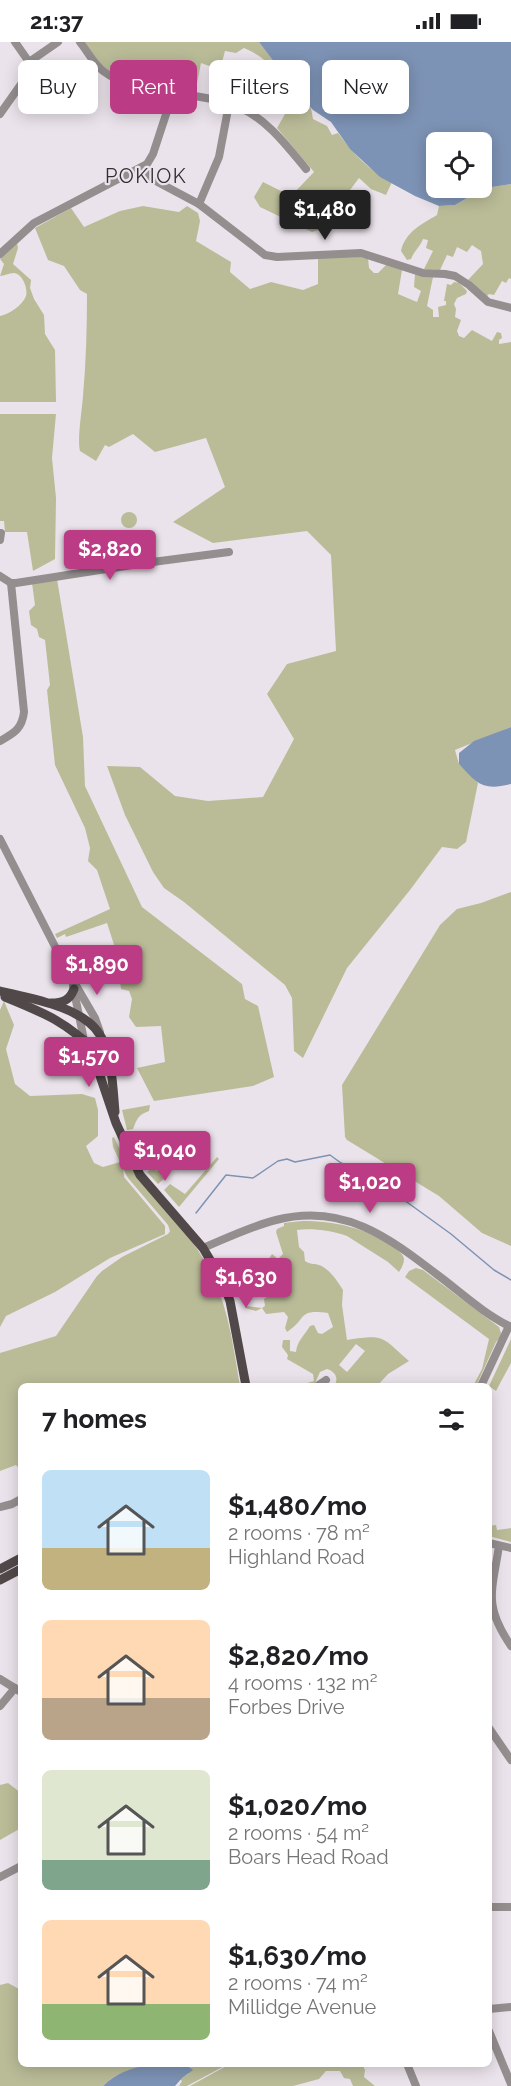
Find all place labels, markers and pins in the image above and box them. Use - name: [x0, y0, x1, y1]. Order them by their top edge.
- pin: $1,480: [276, 190, 374, 241]
- pin: $2,820: [61, 530, 159, 581]
- pin: $1,890: [48, 945, 146, 996]
- pin: $1,570: [40, 1037, 138, 1088]
- pin: $1,040: [116, 1131, 214, 1182]
- pin: $1,020: [321, 1163, 419, 1214]
- pin: $1,630: [197, 1258, 295, 1309]

